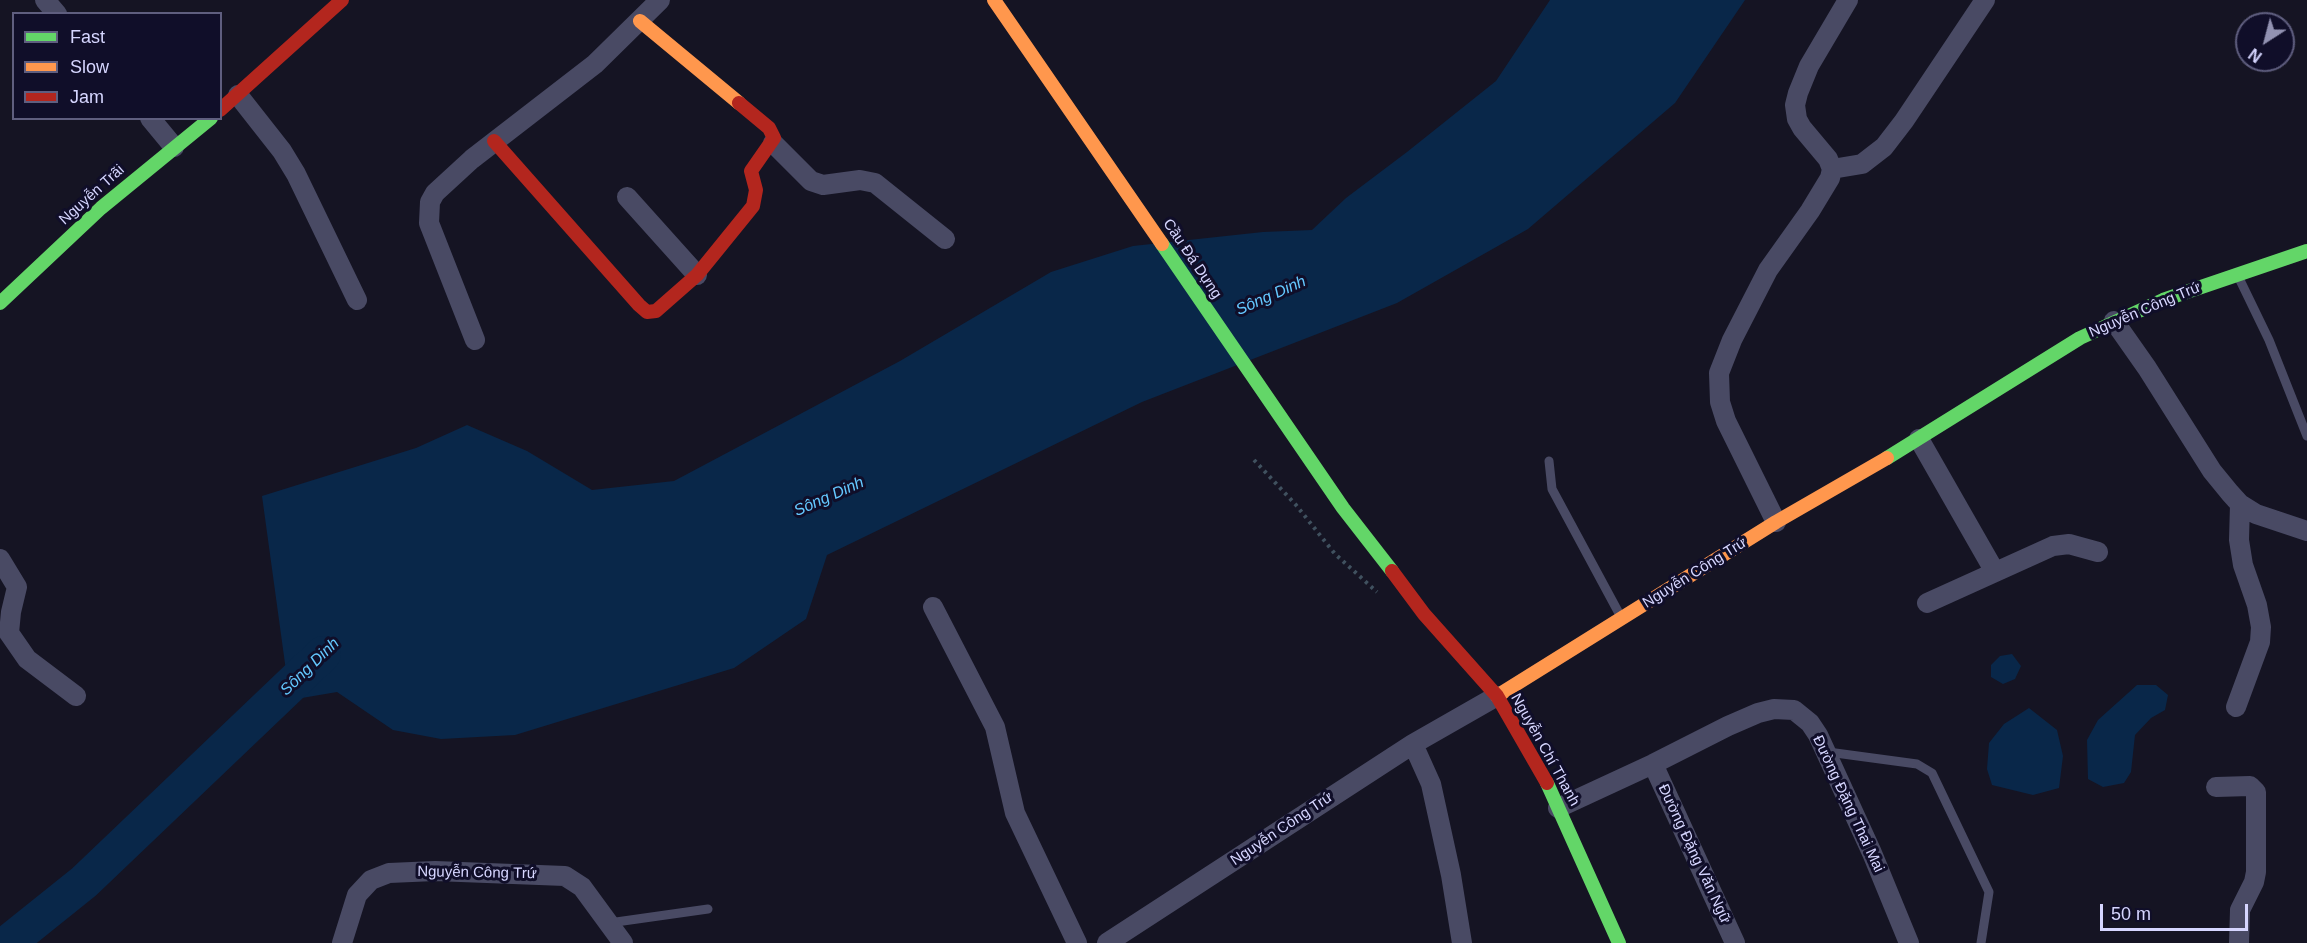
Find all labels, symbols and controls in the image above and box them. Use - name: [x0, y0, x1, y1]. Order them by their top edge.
- legend: [12, 12, 222, 120]
- north arrow: [2235, 12, 2295, 72]
- text: Fast: [70, 27, 105, 47]
- text: N: [2246, 45, 2265, 66]
- text: Slow: [70, 57, 109, 77]
- text: Jam: [70, 87, 104, 107]
- street label: Nguyễn Trãi: [56, 161, 128, 229]
- street label: Cầu Đá Dựng: [1159, 216, 1225, 302]
- water label: Sông Dinh: [1233, 272, 1309, 320]
- street label: Nguyễn Công Trứ: [2086, 278, 2204, 342]
- water label: Sông Dinh: [791, 473, 867, 521]
- street label: Nguyễn Công Trứ: [1640, 534, 1750, 612]
- water label: Sông Dinh: [276, 634, 344, 700]
- street label: Nguyễn Chí Thanh: [1507, 691, 1583, 809]
- street label: Đường Đặng Thai Mai: [1808, 733, 1888, 875]
- street label: Đường Đặng Văn Ngữ: [1654, 781, 1734, 927]
- street label: Nguyễn Công Trứ: [1227, 788, 1337, 870]
- street label: Nguyễn Công Trứ: [417, 863, 537, 883]
- scale bar: [2103, 892, 2252, 930]
- text: 50 m: [2111, 904, 2151, 924]

